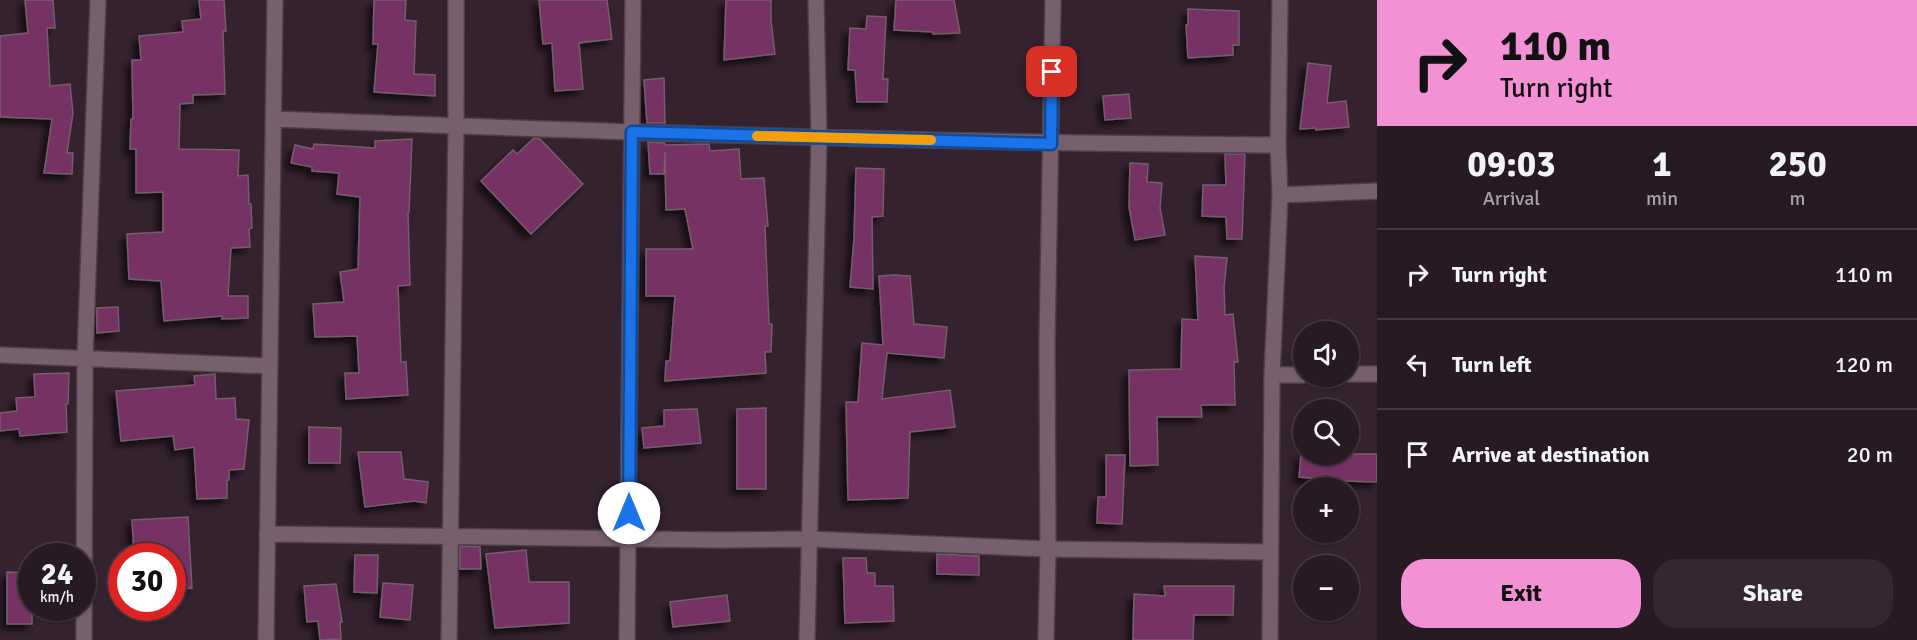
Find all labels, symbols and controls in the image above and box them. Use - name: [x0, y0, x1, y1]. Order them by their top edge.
- text: 110 m: [1500, 21, 1611, 72]
- icon: right: [1401, 24, 1479, 102]
- pin: [1026, 46, 1077, 97]
- icon: arrive: [1035, 55, 1068, 88]
- text: Turn right: [1500, 72, 1613, 105]
- text: 09:03: [1467, 142, 1556, 187]
- text: 1: [1652, 142, 1672, 187]
- text: 250: [1768, 142, 1827, 187]
- text: Arrival: [1483, 186, 1540, 211]
- text: min: [1646, 186, 1678, 211]
- text: m: [1790, 186, 1806, 211]
- icon: right: [1401, 258, 1434, 291]
- text: Turn right: [1452, 261, 1547, 288]
- text: 110 m: [1835, 261, 1893, 288]
- map controls: [1293, 321, 1359, 621]
- button: sound: [1293, 321, 1359, 387]
- icon: left: [1401, 348, 1434, 381]
- text: Turn left: [1452, 351, 1532, 378]
- text: 120 m: [1835, 351, 1893, 378]
- button: search: [1293, 399, 1359, 465]
- icon: arrive: [1401, 438, 1434, 471]
- text: Arrive at destination: [1452, 441, 1649, 468]
- text: 20 m: [1847, 441, 1893, 468]
- button: +: [1293, 477, 1359, 543]
- position arrow: [597, 481, 661, 545]
- speed limit sign: 30: [108, 543, 186, 621]
- button: −: [1293, 555, 1359, 621]
- text: 24: [41, 556, 73, 593]
- button: Exit: [1401, 559, 1641, 628]
- button: Share: [1653, 559, 1893, 628]
- text: km/h: [40, 588, 74, 606]

